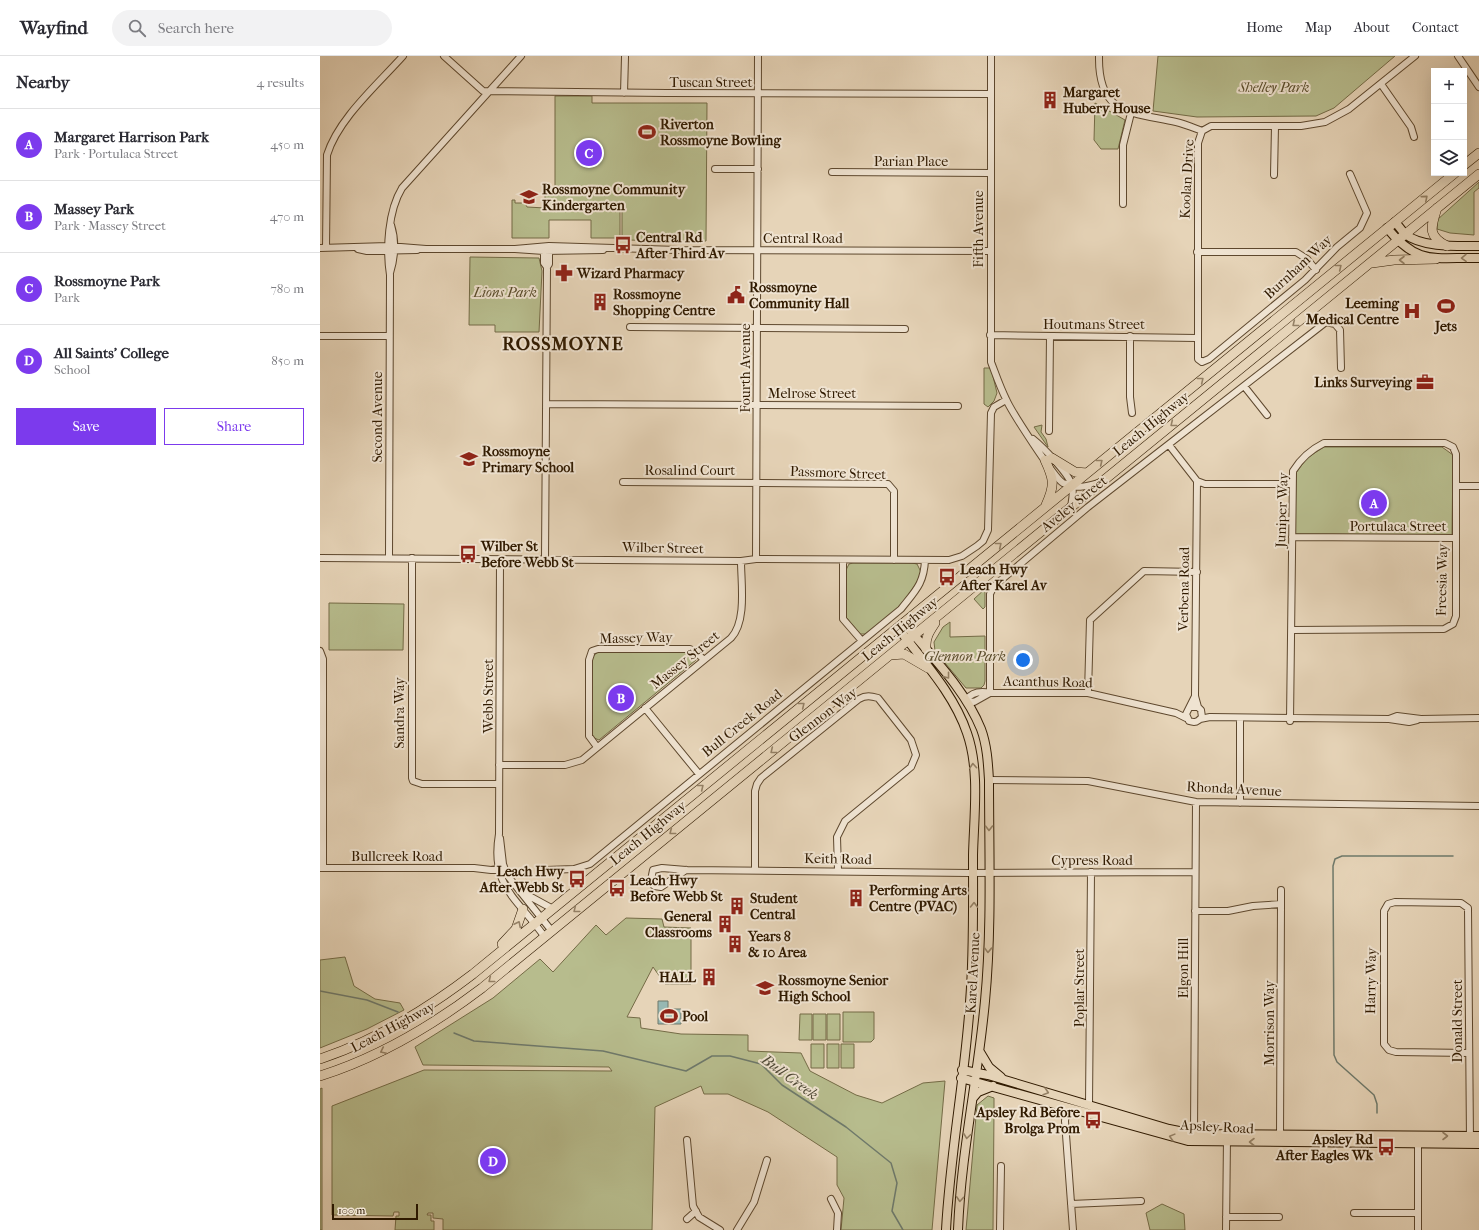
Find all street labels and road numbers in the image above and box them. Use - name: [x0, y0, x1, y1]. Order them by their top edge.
- street label: Tuscan Street: [670, 74, 752, 91]
- street label: Koolan Drive: [1176, 139, 1198, 219]
- street label: Parian Place: [874, 153, 948, 170]
- street label: Fifth Avenue: [970, 190, 987, 268]
- street label: Central Road: [763, 230, 843, 247]
- street label: Burnham Way: [1261, 231, 1336, 303]
- street label: Houtmans Street: [1043, 316, 1145, 333]
- street label: Fourth Avenue: [737, 323, 754, 413]
- street label: Second Avenue: [369, 371, 386, 463]
- street label: Melrose Street: [768, 385, 856, 402]
- street label: Leach Highway: [1109, 388, 1193, 460]
- street label: Rosalind Court: [645, 462, 735, 479]
- street label: Passmore Street: [790, 463, 886, 483]
- street label: Aveley Street: [1037, 472, 1111, 536]
- street label: Juniper Way: [1272, 472, 1292, 549]
- street label: Portulaca Street: [1349, 518, 1447, 535]
- street label: Wilber Street: [621, 539, 704, 557]
- street label: Freesia Way: [1433, 543, 1451, 616]
- street label: Verbena Road: [1175, 546, 1193, 632]
- street label: Leach Highway: [858, 593, 942, 665]
- street label: Massey Street: [647, 627, 723, 693]
- street label: Massey Way: [599, 629, 673, 647]
- street label: Webb Street: [480, 659, 497, 734]
- street label: Acanthus Road: [1002, 673, 1093, 691]
- street label: Sandra Way: [391, 677, 408, 749]
- street label: Glennon Way: [785, 683, 861, 746]
- street label: Bull Creek Road: [698, 685, 786, 761]
- street label: Rhonda Avenue: [1186, 778, 1282, 800]
- street label: Leach Highway: [606, 797, 690, 869]
- street label: Bullcreek Road: [351, 848, 443, 865]
- street label: Keith Road: [804, 850, 872, 868]
- street label: Cypress Road: [1051, 852, 1133, 869]
- street label: Karel Avenue: [962, 932, 984, 1014]
- street label: Elgon Hill: [1175, 937, 1192, 998]
- street label: Harry Way: [1362, 947, 1380, 1014]
- street label: Poplar Street: [1071, 949, 1088, 1027]
- street label: Donald Street: [1449, 979, 1466, 1063]
- street label: Morrison Way: [1261, 980, 1278, 1066]
- street label: Leach Highway: [348, 997, 439, 1056]
- street label: Apsley Road: [1179, 1117, 1255, 1137]

